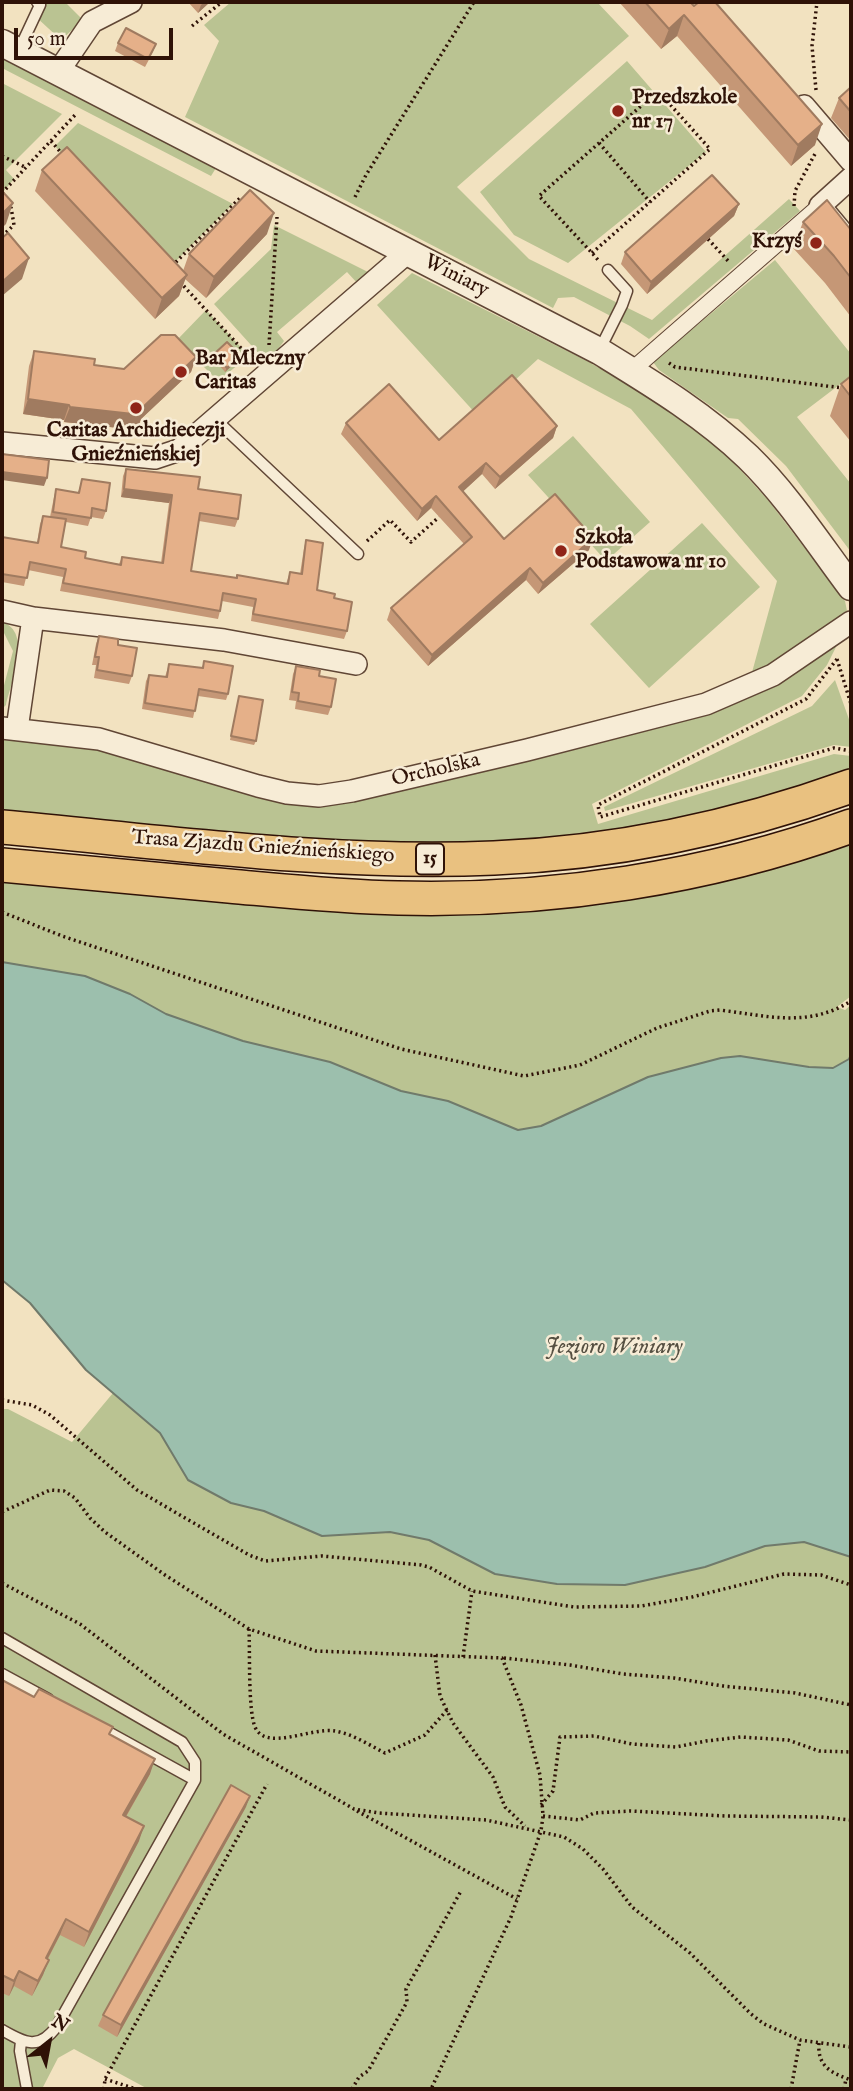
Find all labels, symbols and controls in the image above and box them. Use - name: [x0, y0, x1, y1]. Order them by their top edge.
- scale bar: [18, 14, 177, 58]
- text: 50 m: [27, 26, 66, 53]
- place label: Przedszkole nr 17: [632, 86, 737, 136]
- marker: Przedszkole nr 17: [610, 103, 626, 119]
- place label: Krzyś: [752, 230, 802, 256]
- marker: Krzyś: [808, 235, 824, 251]
- street label: Winiary: [419, 250, 493, 304]
- place label: Bar Mleczny Caritas: [195, 347, 305, 397]
- marker: Bar Mleczny Caritas: [173, 364, 189, 380]
- marker: Caritas Archidiecezji Gnieźnieńskiej: [128, 400, 144, 416]
- place label: Caritas Archidiecezji Gnieźnieńskiej: [47, 419, 225, 469]
- place label: Szkoła Podstawowa nr 10: [575, 526, 726, 576]
- marker: Szkoła Podstawowa nr 10: [553, 543, 569, 559]
- street label: Orcholska: [389, 749, 483, 793]
- street label: Trasa Zjazdu Gnieźnieńskiego: [131, 826, 395, 870]
- road number: 15: [416, 844, 444, 874]
- water label: Jezioro Winiary: [545, 1334, 683, 1362]
- north arrow: [14, 2007, 84, 2077]
- text: N: [47, 2009, 73, 2039]

